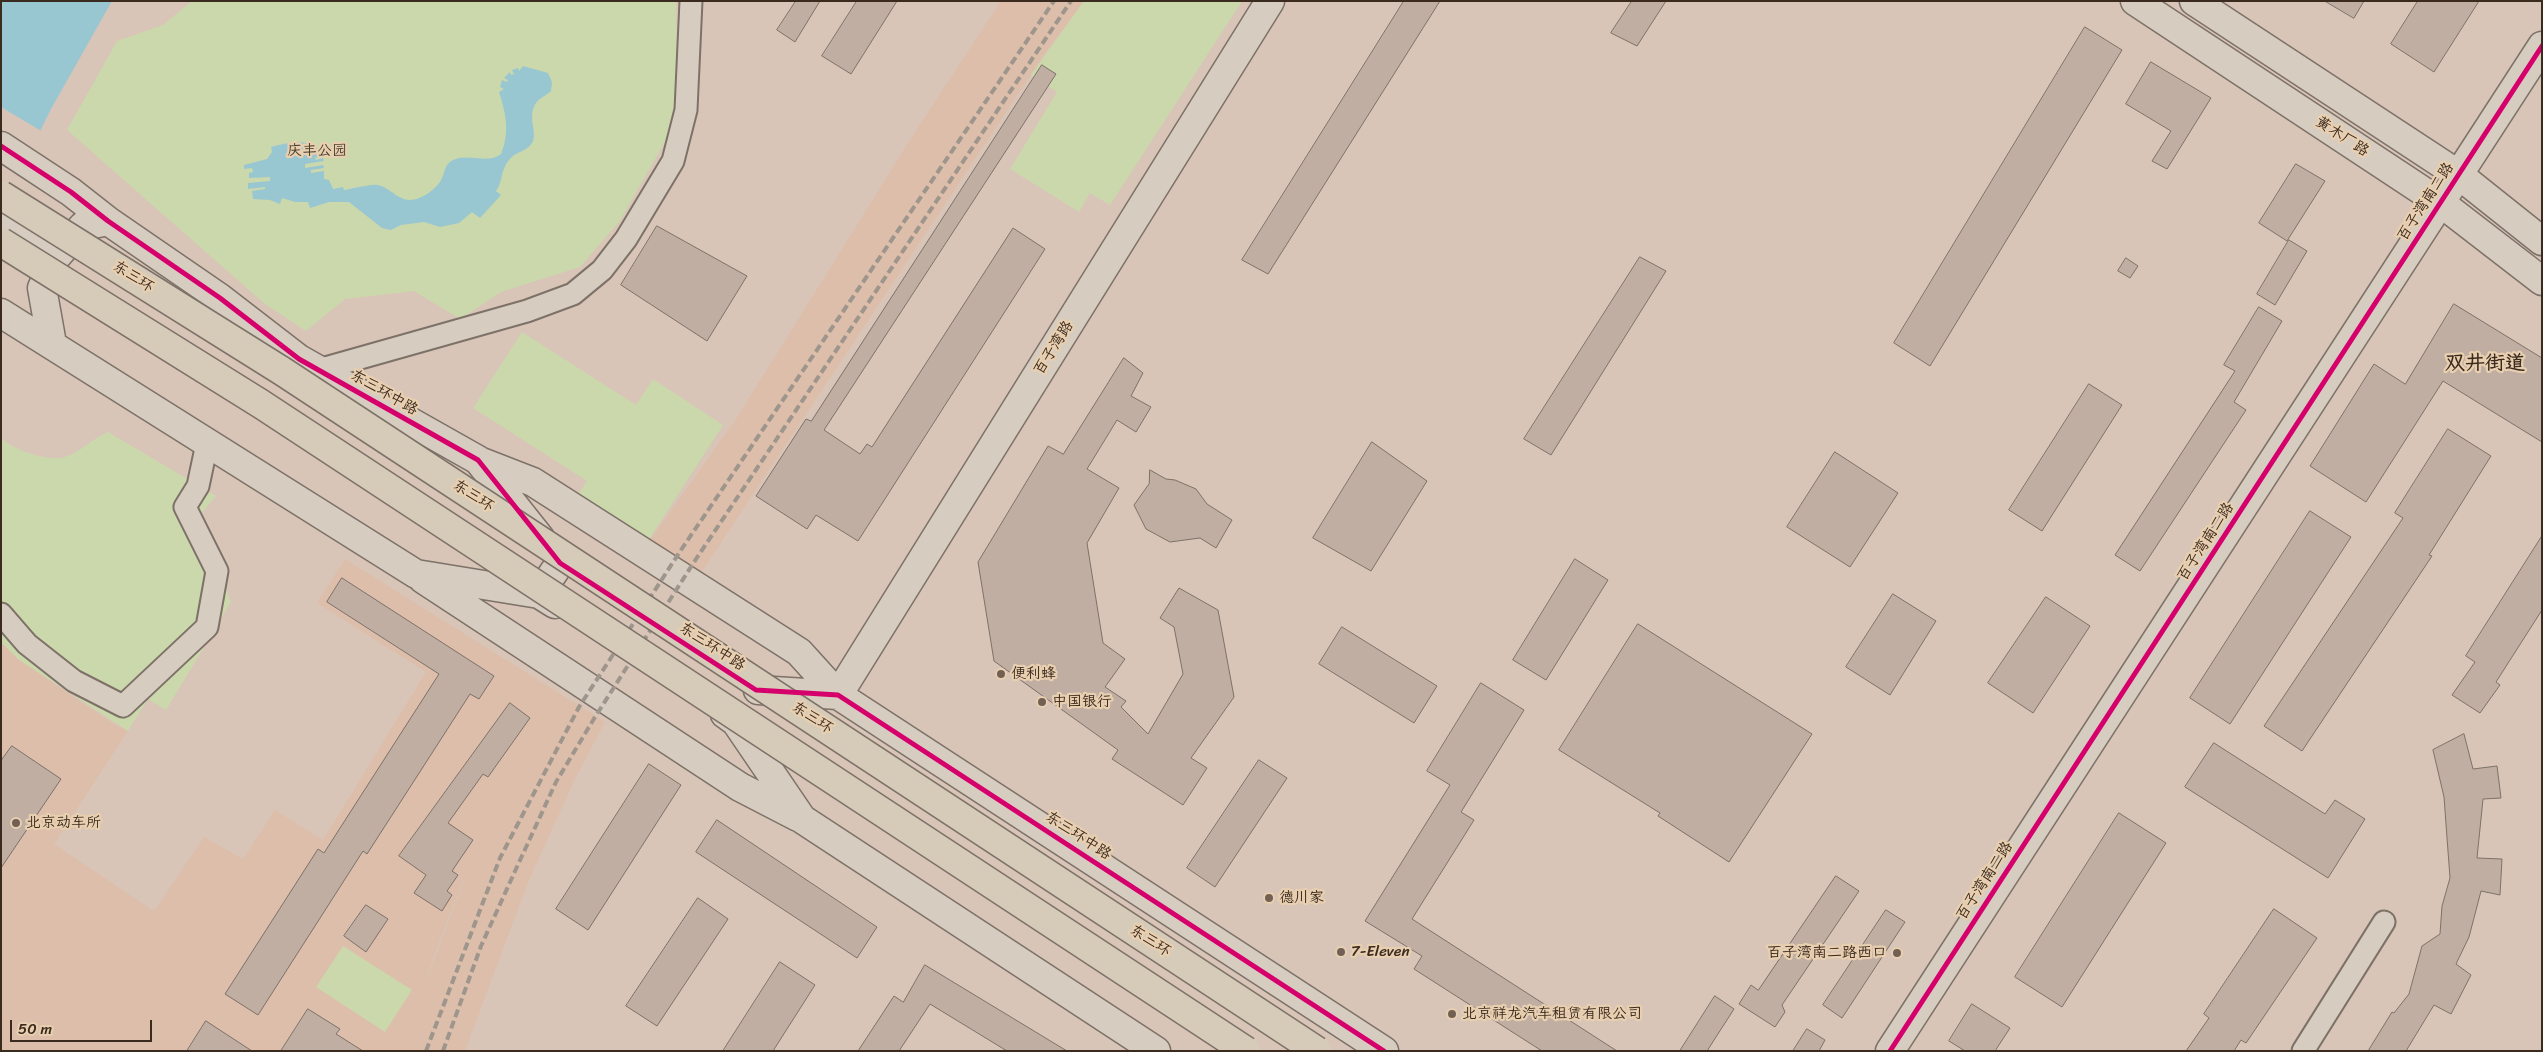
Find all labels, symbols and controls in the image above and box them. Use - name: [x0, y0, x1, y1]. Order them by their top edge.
- street label: 黄木厂路: [2312, 113, 2372, 161]
- park label: 庆丰公园: [287, 142, 347, 160]
- street label: 百子湾南二路: [2394, 159, 2458, 245]
- street label: 东三环: [109, 257, 157, 297]
- street label: 百子湾路: [1030, 318, 1078, 378]
- district label: 双井街道: [2445, 352, 2525, 376]
- street label: 东三环中路: [347, 366, 421, 420]
- street label: 东三环: [449, 476, 497, 516]
- street label: 百子湾南二路: [2174, 499, 2238, 585]
- street label: 东三环中路: [676, 619, 748, 675]
- place label: 便利蜂: [1011, 665, 1056, 683]
- marker: 便利蜂: [995, 668, 1007, 680]
- place label: 中国银行: [1052, 693, 1112, 711]
- marker: 中国银行: [1036, 696, 1048, 708]
- street label: 东三环: [788, 698, 836, 738]
- street label: 东三环中路: [1042, 808, 1114, 864]
- place label: 北京动车所: [26, 814, 101, 832]
- marker: 北京动车所: [10, 817, 22, 829]
- street label: 百子湾南二路: [1953, 838, 2017, 924]
- place label: 德川家: [1279, 889, 1324, 907]
- marker: 德川家: [1263, 892, 1275, 904]
- street label: 东三环: [1126, 921, 1174, 961]
- place label: 7-Eleven: [1351, 943, 1410, 961]
- place label: 百子湾南二路西口: [1767, 944, 1887, 962]
- marker: 7-Eleven: [1335, 946, 1347, 958]
- marker: 百子湾南二路西口: [1891, 947, 1903, 959]
- place label: 北京祥龙汽车租赁有限公司: [1462, 1005, 1642, 1023]
- marker: 北京祥龙汽车租赁有限公司: [1446, 1008, 1458, 1020]
- scale bar: [12, 1010, 155, 1042]
- text: 50 m: [18, 1016, 52, 1042]

